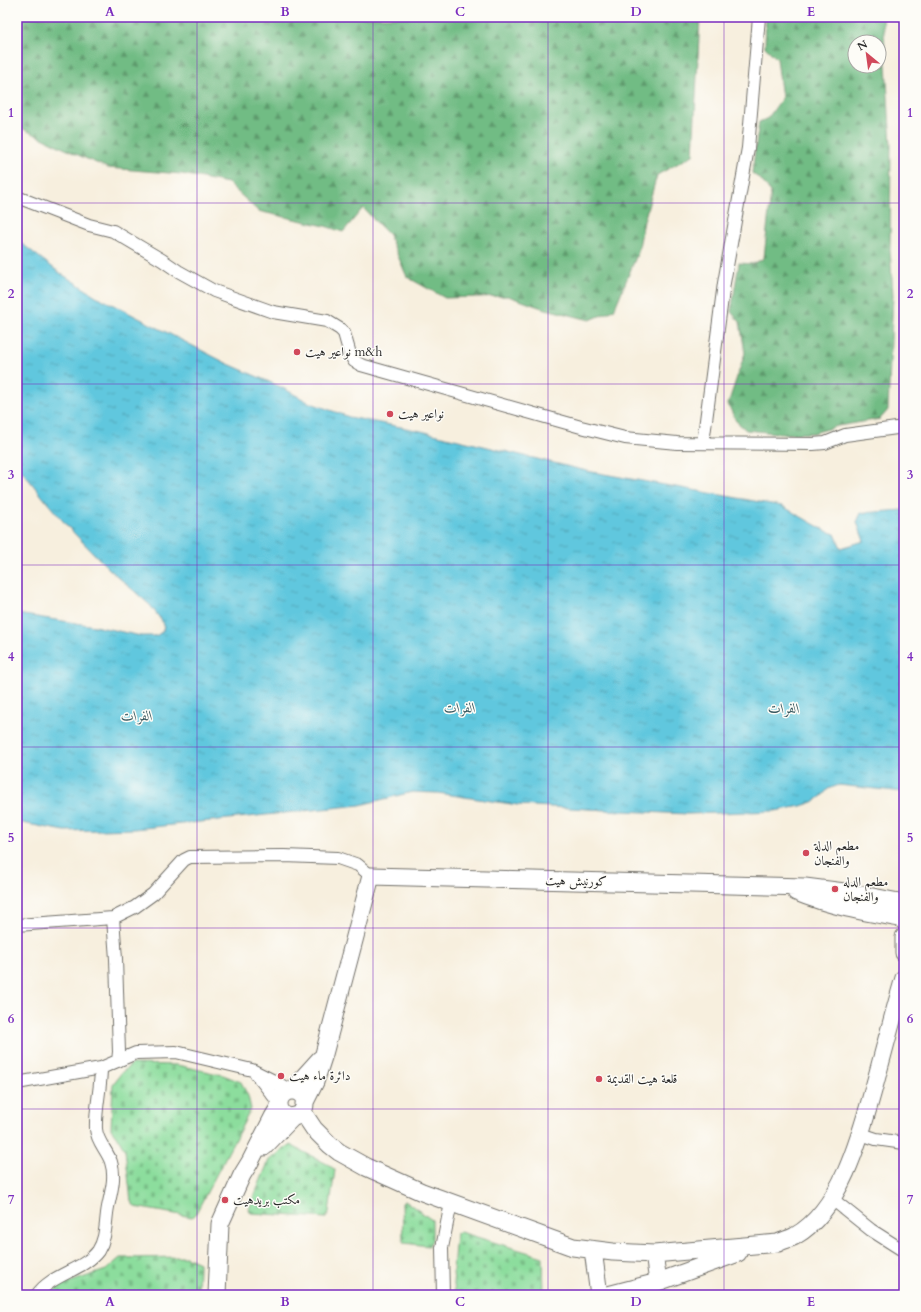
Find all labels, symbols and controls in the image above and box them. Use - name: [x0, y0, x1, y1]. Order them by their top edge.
- text: A: [105, 3, 115, 21]
- text: B: [280, 3, 290, 21]
- text: C: [455, 3, 465, 21]
- text: D: [630, 3, 642, 21]
- text: E: [807, 3, 815, 21]
- north arrow: [847, 34, 887, 74]
- text: N: [855, 37, 871, 55]
- text: 1: [8, 104, 14, 122]
- text: 1: [907, 104, 913, 122]
- text: 2: [8, 285, 15, 303]
- text: 2: [907, 285, 914, 303]
- place label: نواعير هيت m&h: [305, 343, 382, 361]
- marker: نواعير هيت m&h: [292, 347, 302, 357]
- place label: نواعير هيت: [398, 405, 444, 423]
- marker: نواعير هيت: [385, 409, 395, 419]
- text: 3: [8, 466, 15, 484]
- text: 3: [907, 466, 914, 484]
- text: 4: [8, 648, 15, 666]
- text: 4: [907, 648, 914, 666]
- water label: الفرات: [444, 698, 476, 718]
- water label: الفرات: [768, 699, 800, 718]
- water label: الفرات: [121, 706, 153, 726]
- text: 5: [8, 829, 14, 847]
- text: 5: [907, 829, 913, 847]
- place label: مطعم الدلة والفنجان: [813, 837, 859, 870]
- marker: مطعم الدلة والفنجان: [801, 848, 811, 858]
- street label: كورنيش هيت: [545, 871, 607, 891]
- place label: مطعم الدله والفنجان: [843, 873, 888, 906]
- marker: مطعم الدله والفنجان: [830, 884, 840, 894]
- text: 6: [8, 1010, 15, 1028]
- text: 6: [907, 1010, 914, 1028]
- place label: دائرة ماء هيت: [289, 1067, 351, 1085]
- place label: قلعة هيت القديمة: [607, 1070, 678, 1088]
- marker: دائرة ماء هيت: [276, 1071, 286, 1081]
- marker: قلعة هيت القديمة: [594, 1074, 604, 1084]
- text: 7: [8, 1191, 15, 1209]
- place label: مكتب بريدهيت: [233, 1191, 300, 1209]
- text: 7: [907, 1191, 914, 1209]
- marker: مكتب بريدهيت: [220, 1195, 230, 1205]
- text: A: [105, 1293, 115, 1311]
- text: B: [280, 1293, 290, 1311]
- text: C: [455, 1293, 465, 1311]
- text: D: [630, 1293, 642, 1311]
- text: E: [807, 1293, 815, 1311]

